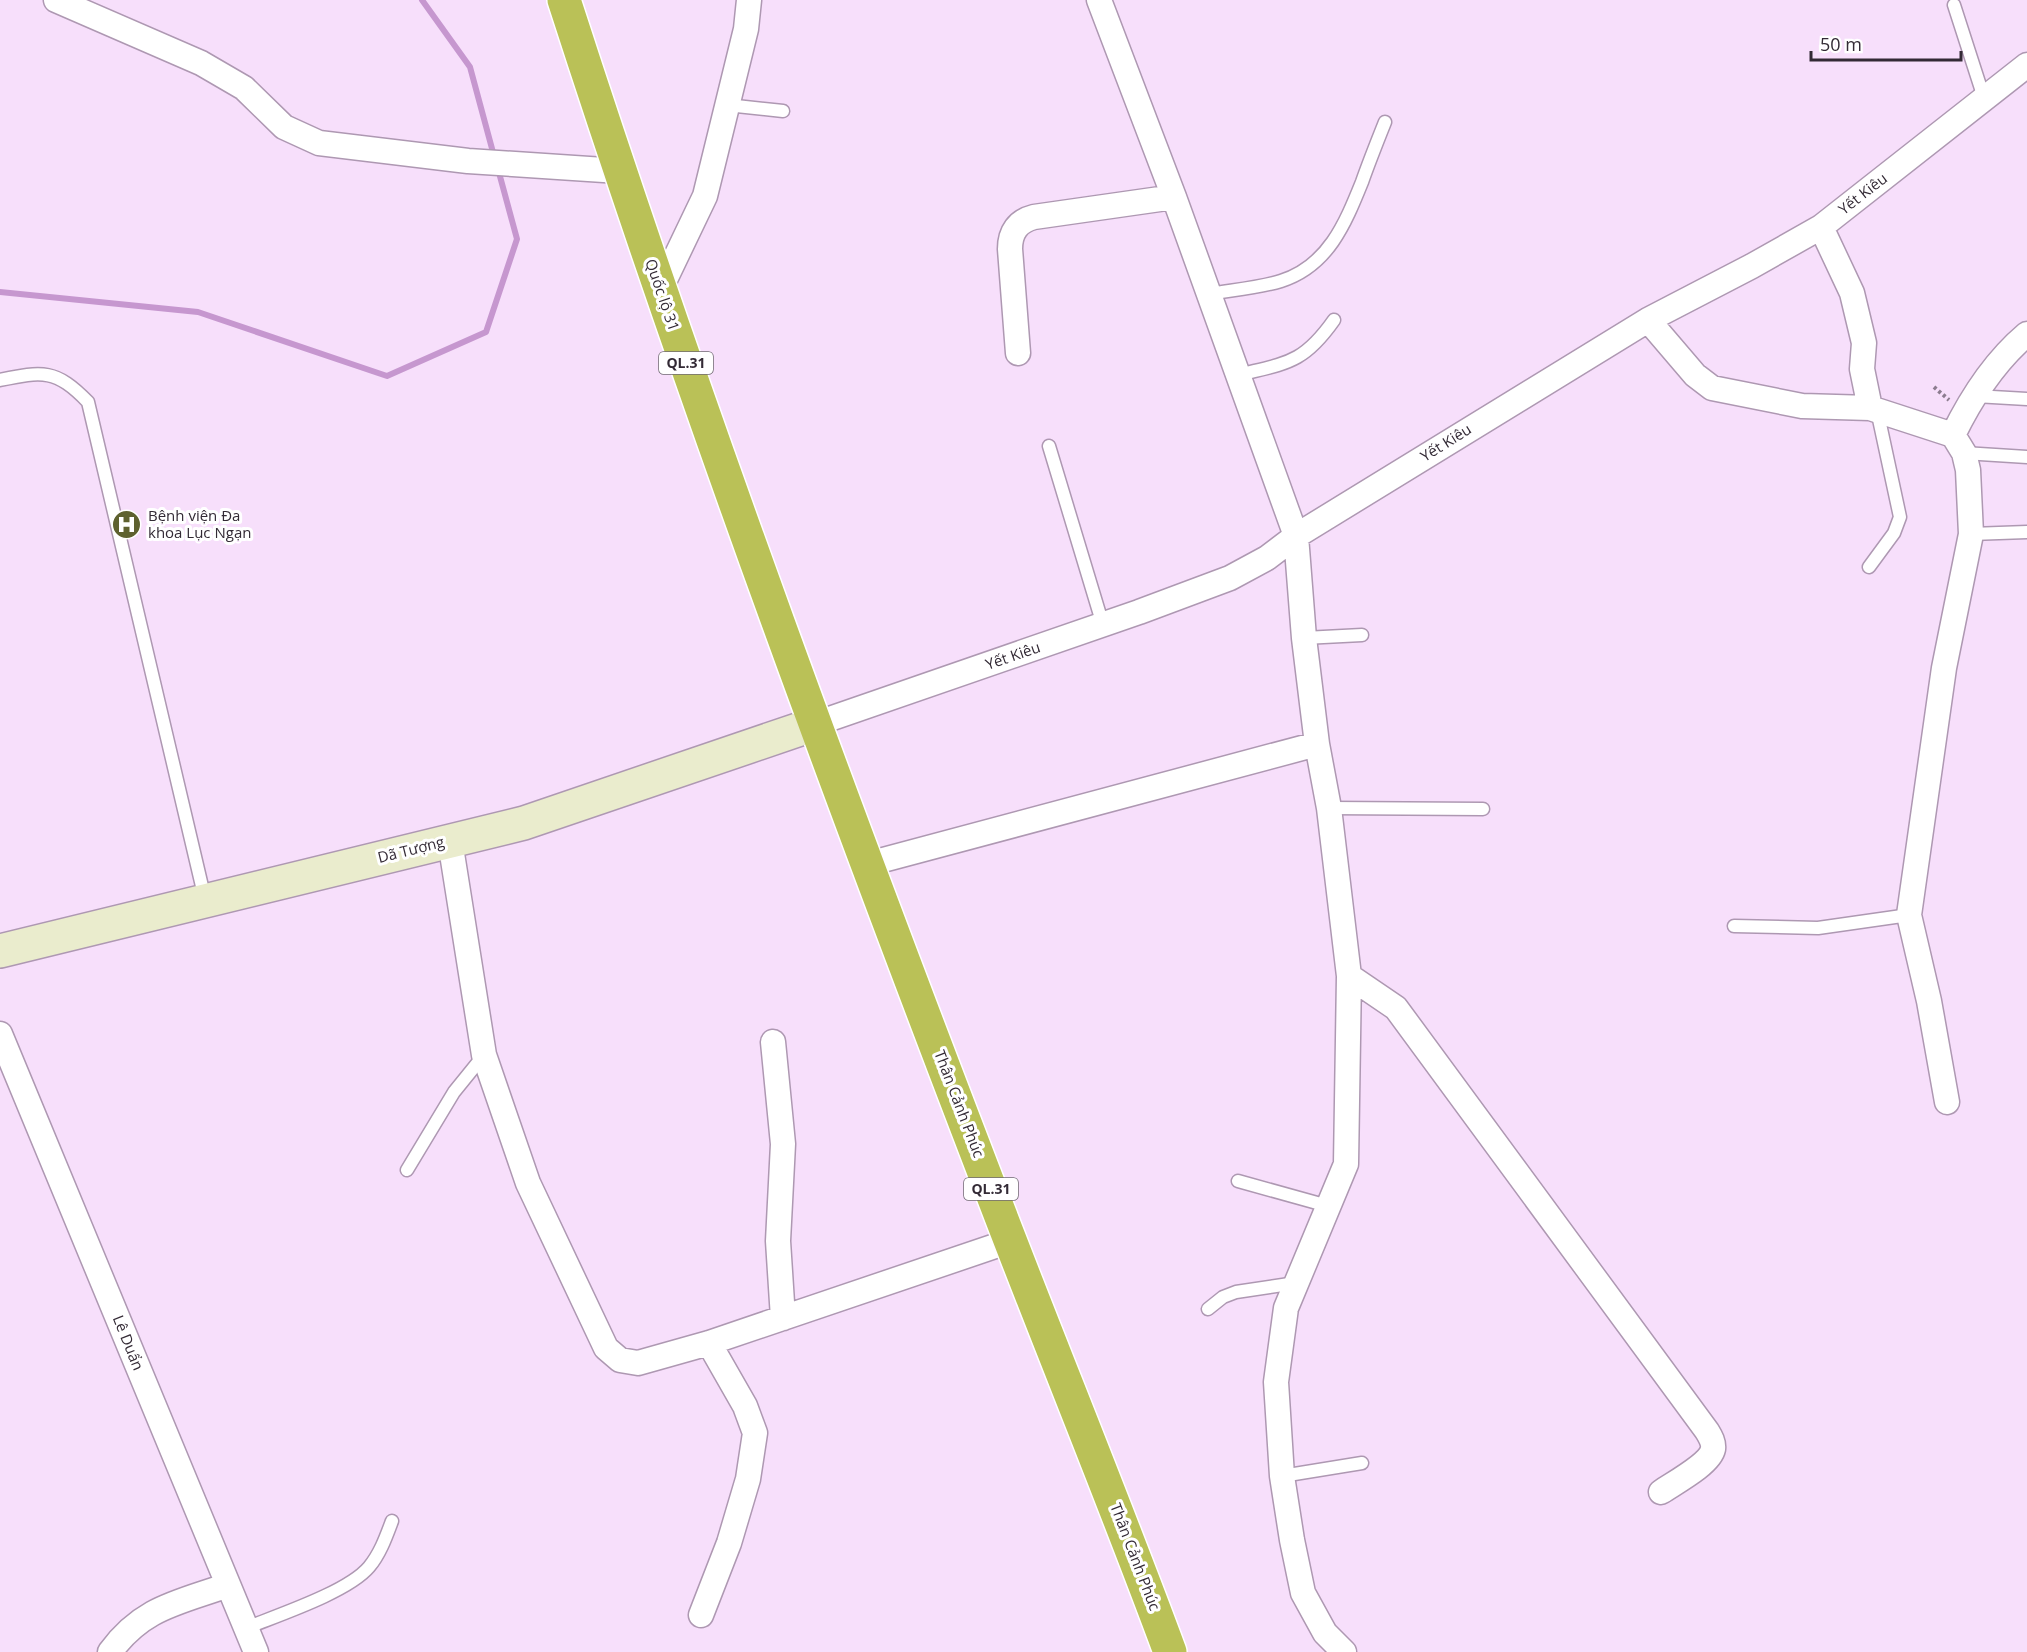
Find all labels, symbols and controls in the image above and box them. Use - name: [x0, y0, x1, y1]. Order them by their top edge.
- scale bar: [1811, 24, 1961, 62]
- text: 50 m: [1820, 32, 1862, 56]
- street label: Yết Kiêu: [1834, 168, 1891, 219]
- street label: Quốc lộ 31: [641, 256, 685, 333]
- road number: QL.31: [659, 352, 713, 374]
- street label: Yết Kiêu: [1416, 419, 1475, 466]
- place label: Bệnh viện Đa khoa Lục Ngạn: [148, 505, 251, 542]
- hospital icon: Bệnh viện Đa khoa Lục Ngạn: [111, 509, 143, 541]
- street label: Yết Kiêu: [983, 636, 1043, 674]
- street label: Dã Tượng: [375, 831, 446, 867]
- street label: Thân Cảnh Phúc: [930, 1047, 990, 1160]
- road number: QL.31: [964, 1178, 1018, 1200]
- street label: Lê Duẩn: [109, 1312, 149, 1373]
- street label: Thân Cảnh Phúc: [1106, 1500, 1166, 1613]

